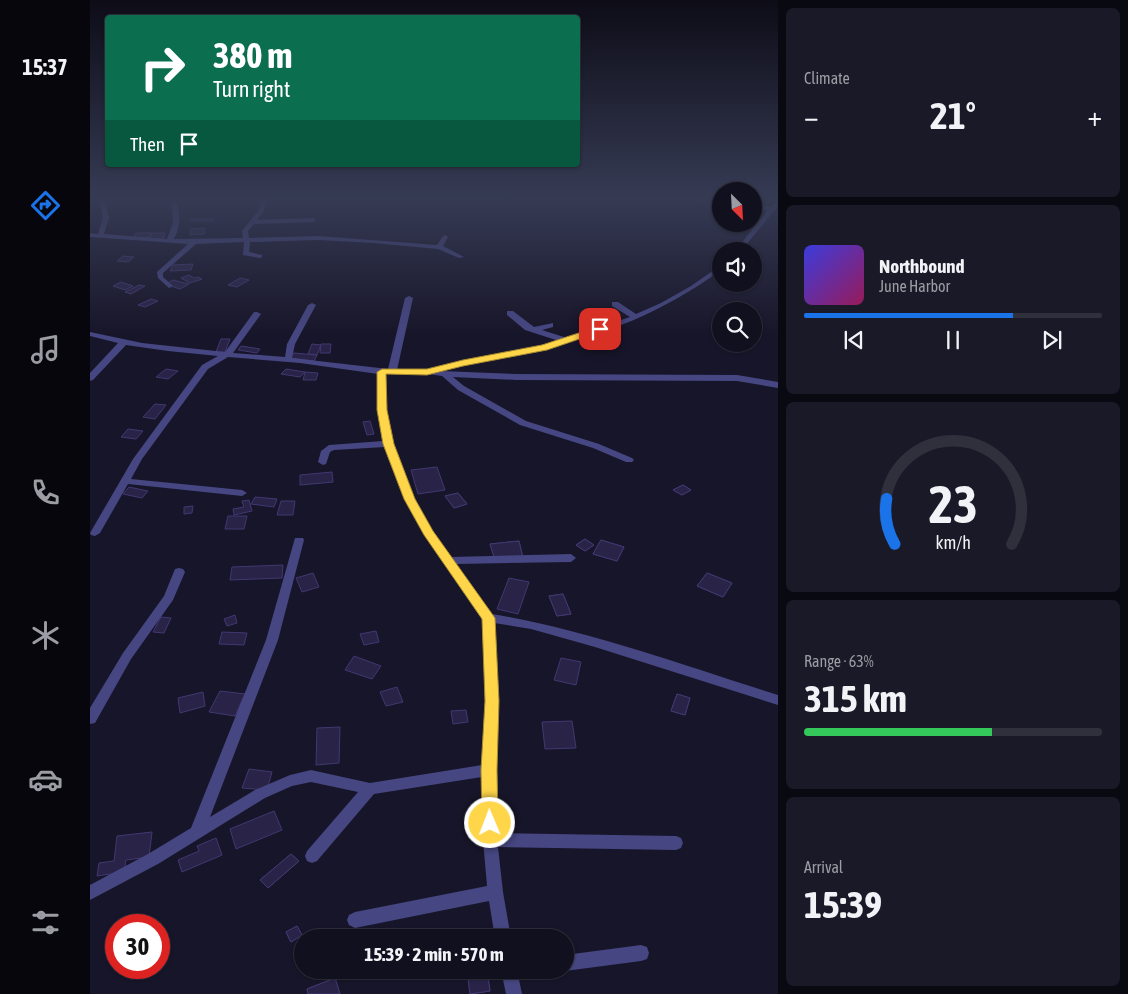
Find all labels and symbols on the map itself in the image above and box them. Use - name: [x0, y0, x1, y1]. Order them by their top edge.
- north arrow: [712, 182, 762, 232]
- pin: [579, 308, 621, 350]
- position arrow: [463, 796, 515, 848]
- speed limit sign: 30: [105, 914, 170, 979]

